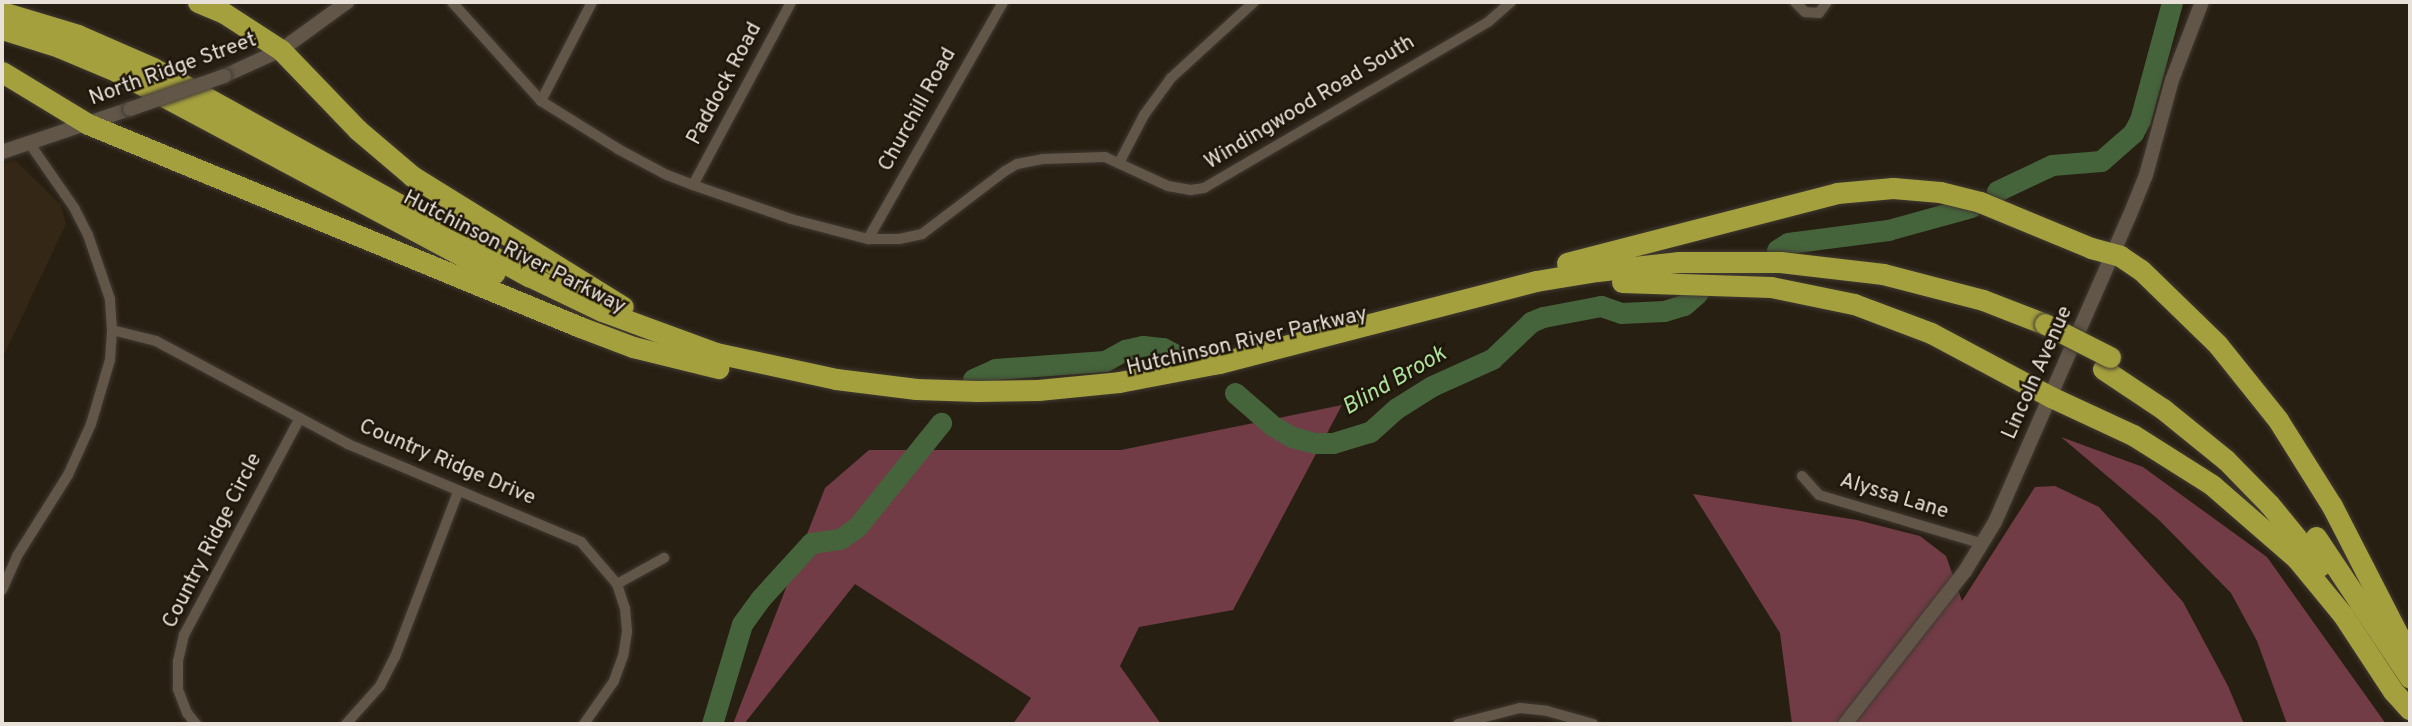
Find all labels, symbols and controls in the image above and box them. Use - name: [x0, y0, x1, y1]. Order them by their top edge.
- street label: Paddock Road: [682, 18, 768, 150]
- street label: North Ridge Street: [86, 28, 260, 112]
- street label: Windingwood Road South: [1200, 30, 1420, 176]
- street label: Churchill Road: [874, 44, 962, 176]
- street label: Hutchinson River Parkway: [399, 186, 629, 320]
- street label: Hutchinson River Parkway: [1124, 302, 1370, 382]
- street label: Lincoln Avenue: [1997, 302, 2079, 444]
- water label: Blind Brook: [1338, 341, 1452, 423]
- street label: Country Ridge Drive: [355, 414, 539, 512]
- street label: Country Ridge Circle: [158, 449, 268, 633]
- street label: Alyssa Lane: [1837, 469, 1951, 525]

